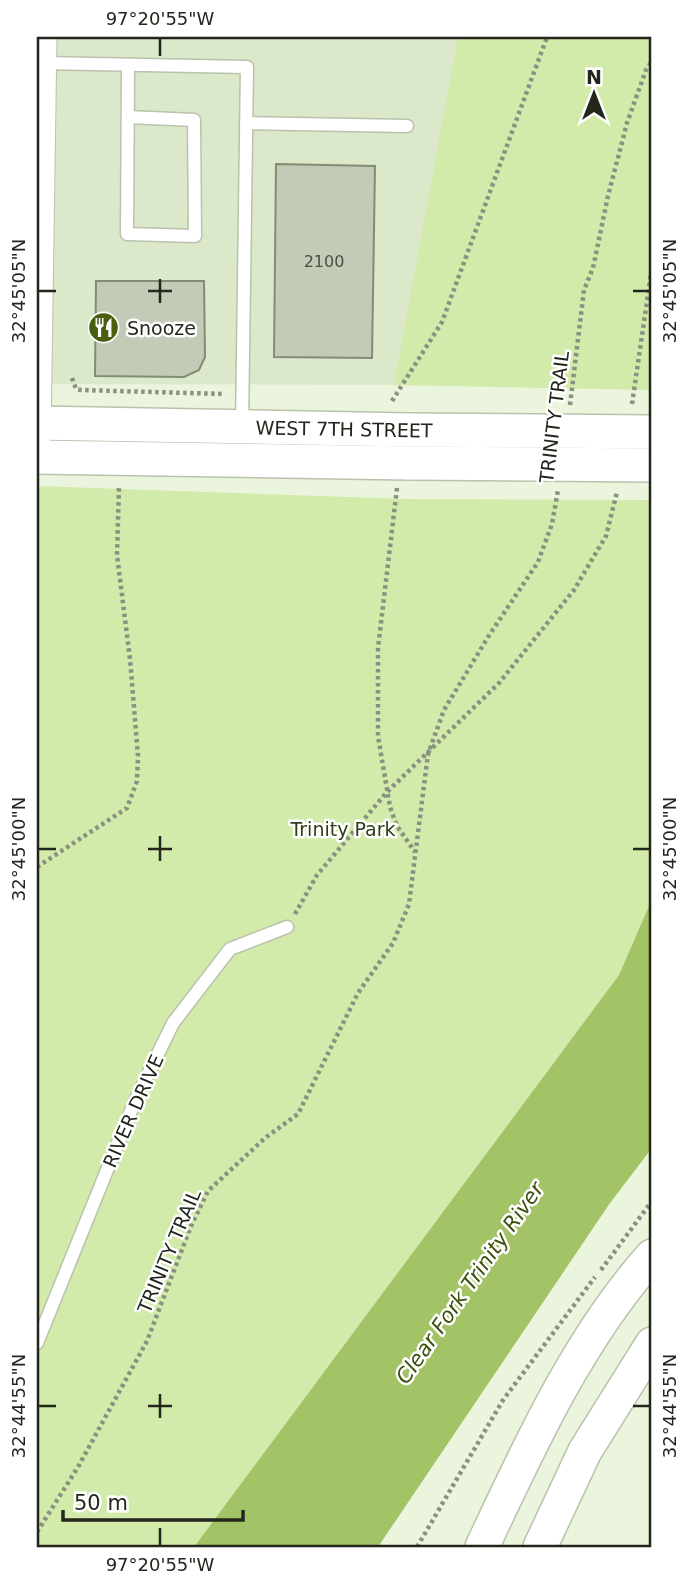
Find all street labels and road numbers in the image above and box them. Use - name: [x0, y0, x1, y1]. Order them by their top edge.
- street label: TRINITY TRAIL: [535, 349, 573, 485]
- street label: WEST 7TH STREET: [255, 416, 433, 442]
- street label: RIVER DRIVE: [98, 1051, 168, 1171]
- street label: TRINITY TRAIL: [133, 1185, 205, 1317]

